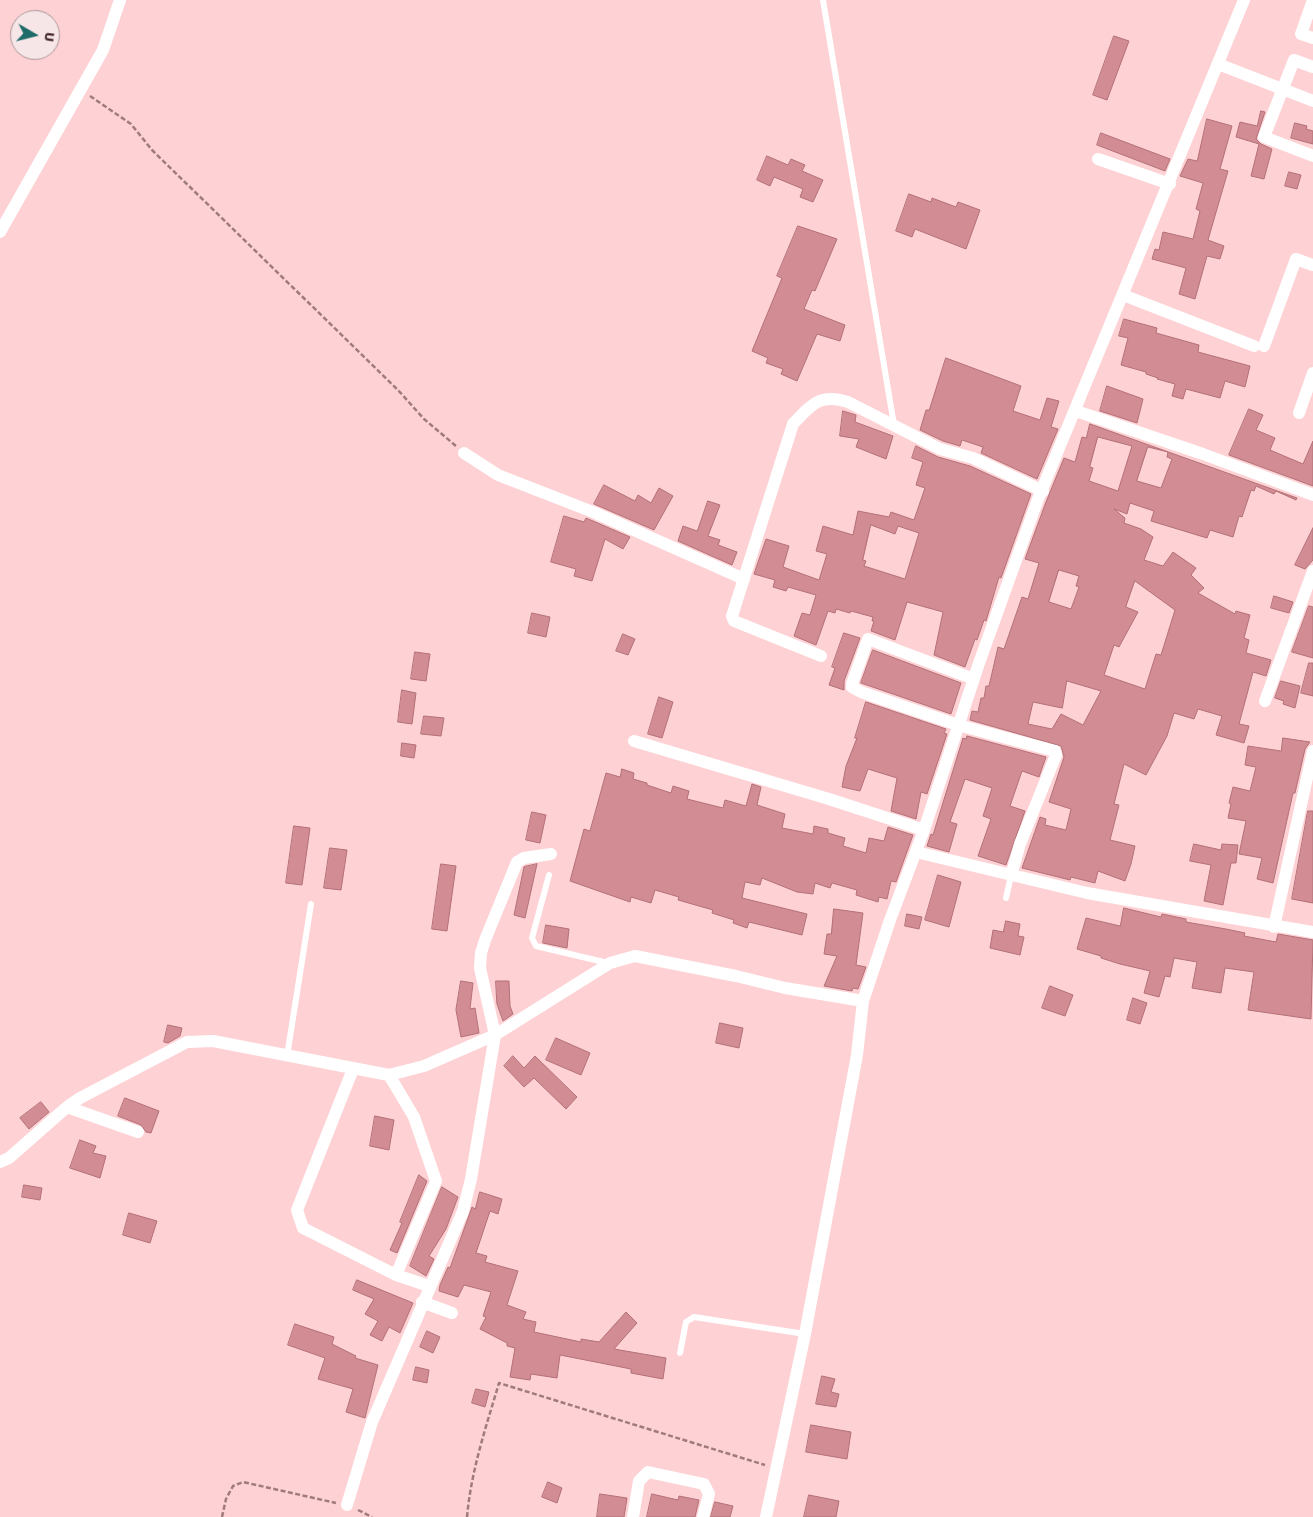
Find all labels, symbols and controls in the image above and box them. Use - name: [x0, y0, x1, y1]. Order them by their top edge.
- north arrow: [10, 10, 60, 60]
- text: U: [40, 31, 58, 43]

